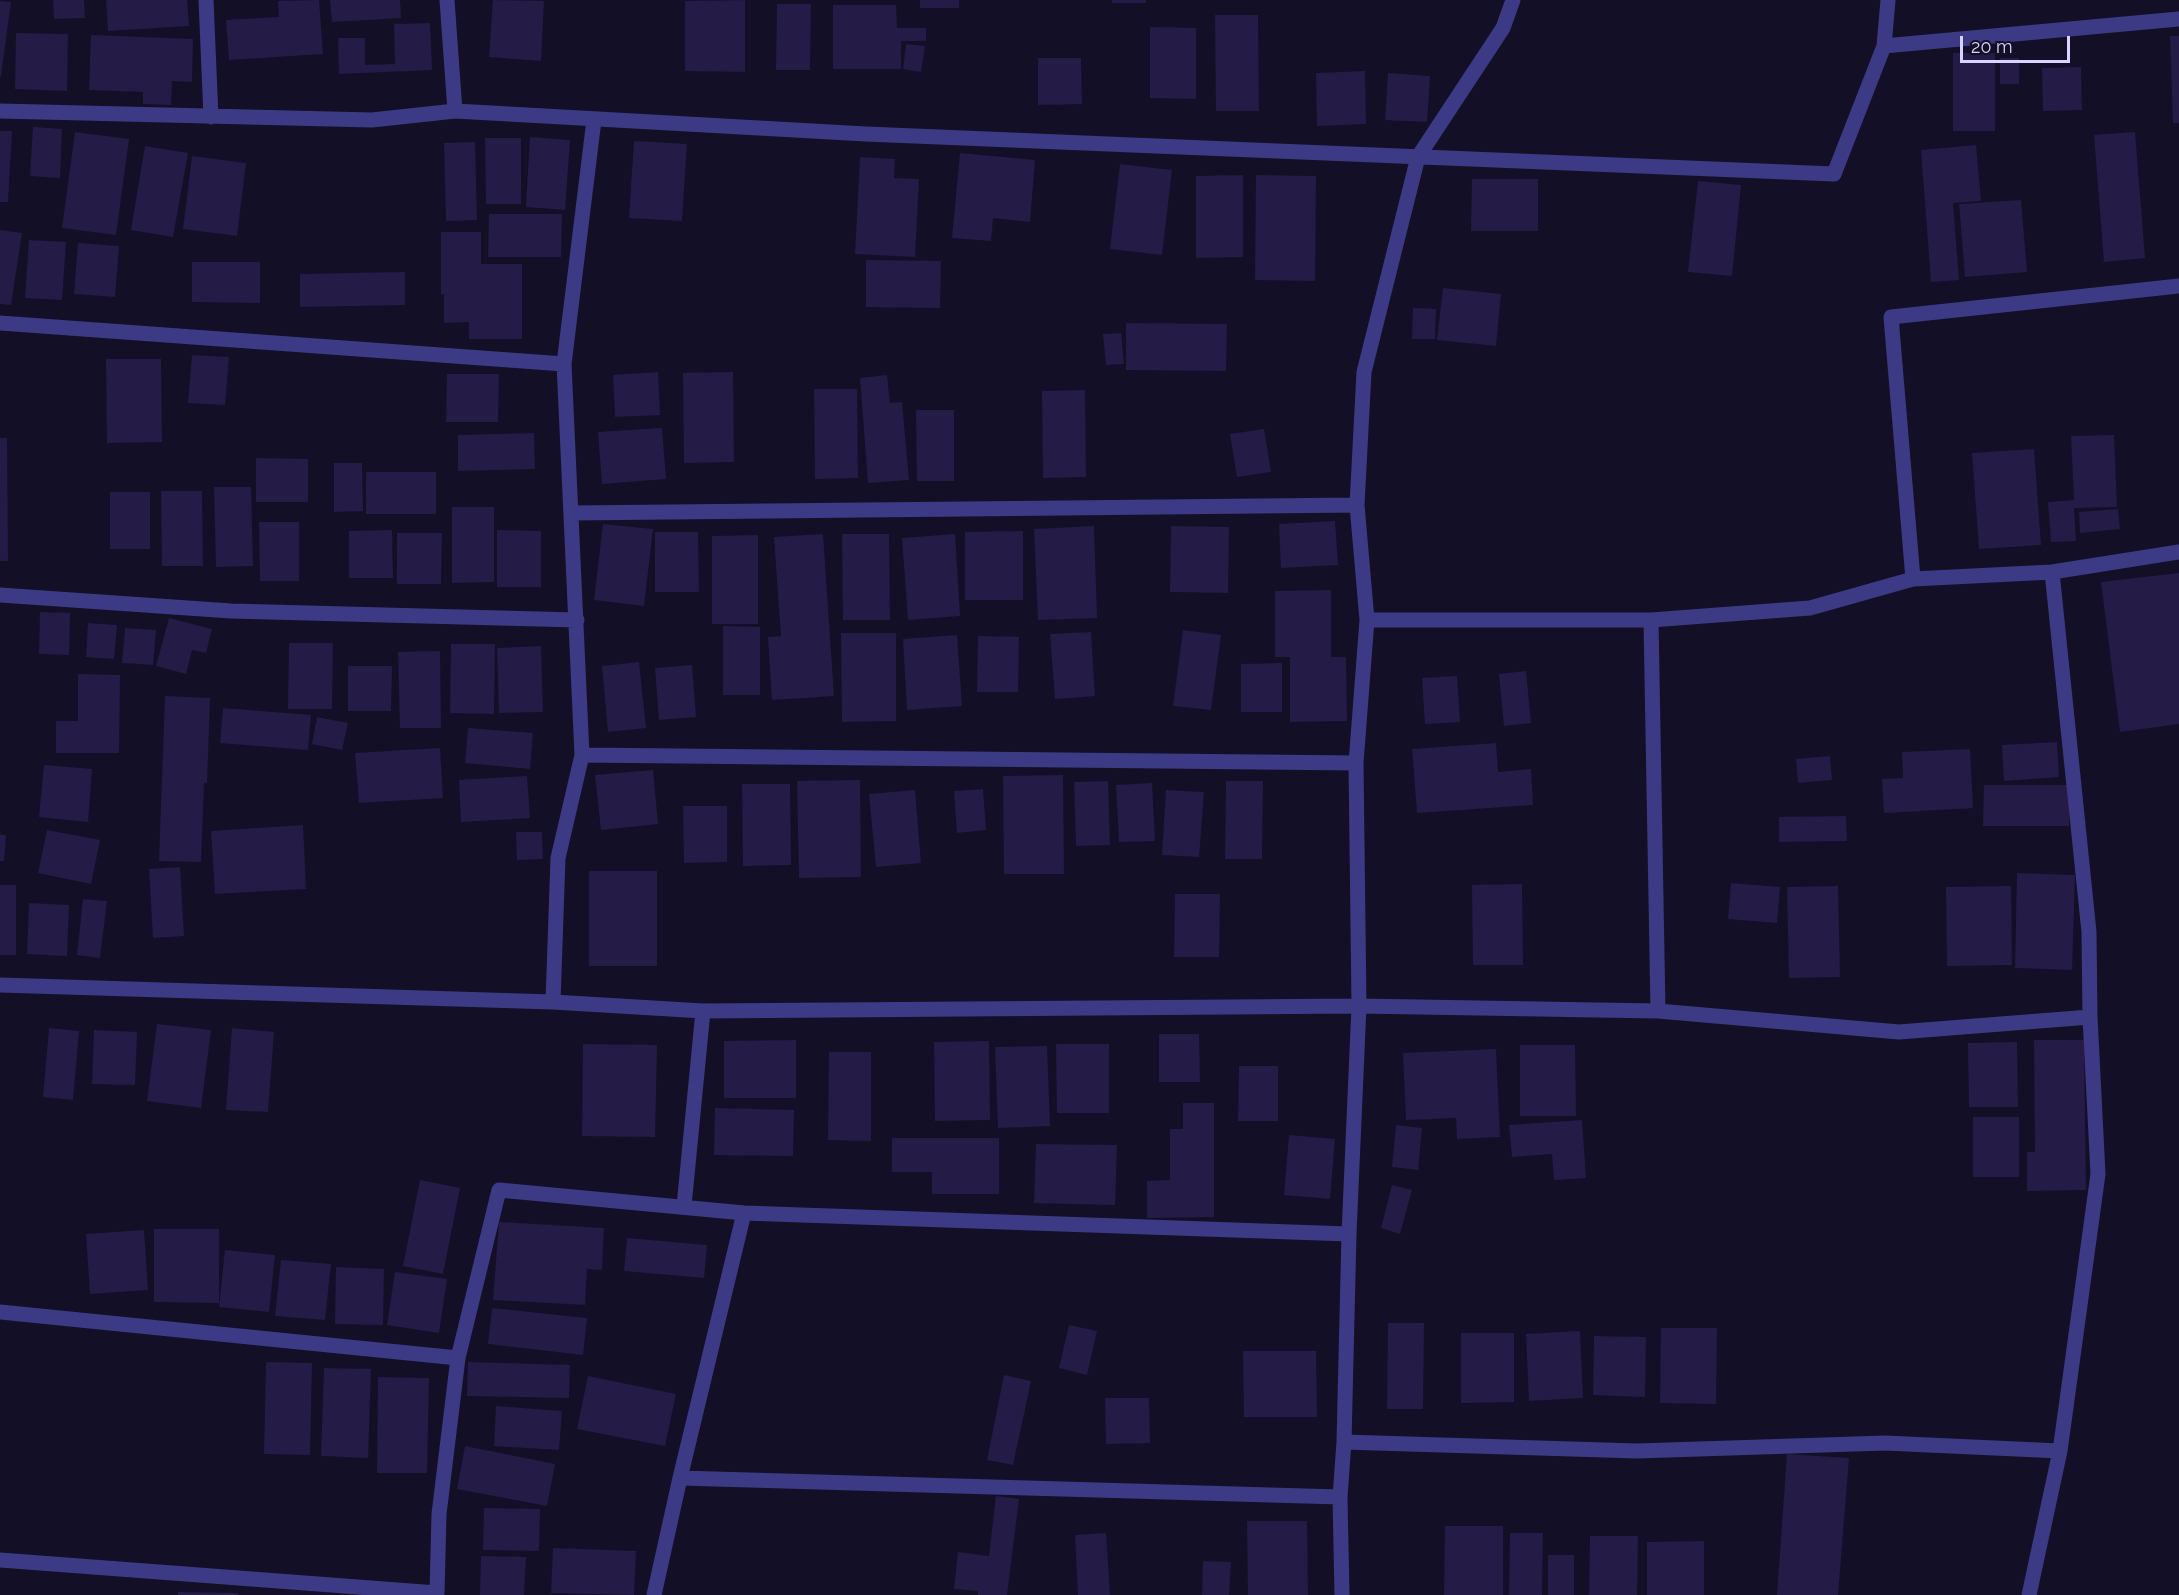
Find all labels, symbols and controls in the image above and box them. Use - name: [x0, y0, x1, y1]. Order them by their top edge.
- scale bar: [1963, 24, 2072, 62]
- text: 20 m: [1971, 36, 2013, 57]

